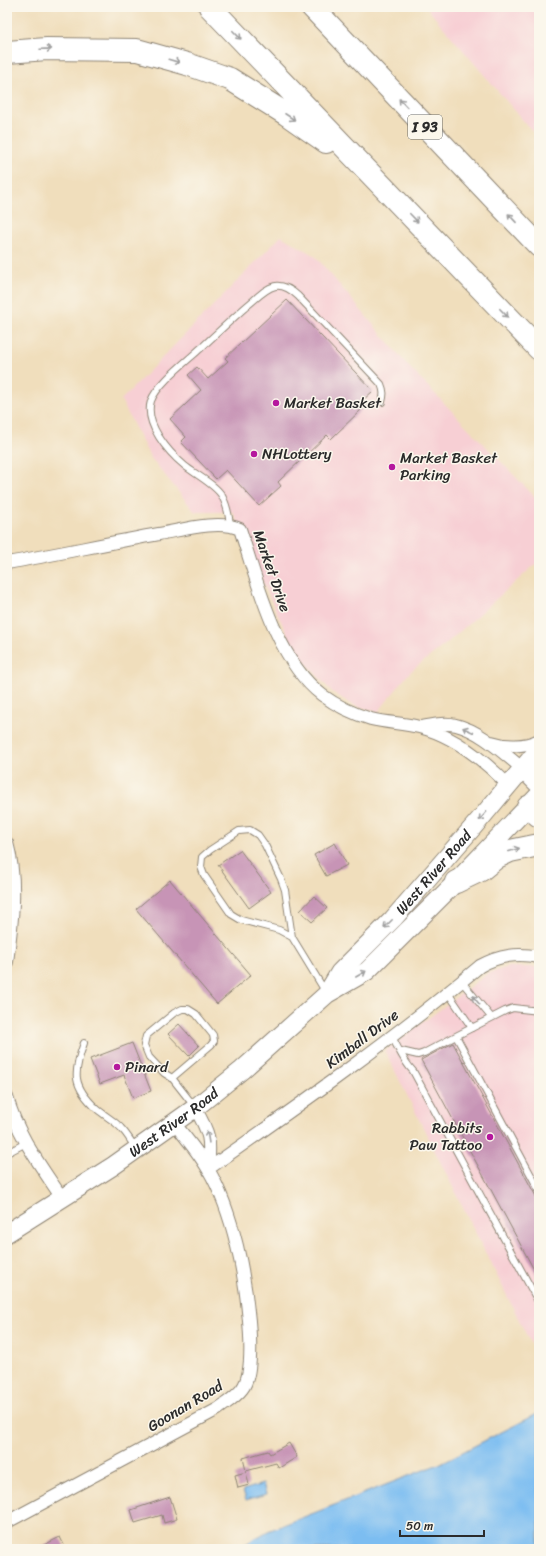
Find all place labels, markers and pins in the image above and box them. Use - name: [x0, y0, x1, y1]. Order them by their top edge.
- place label: Market Basket: [284, 390, 382, 416]
- marker: Market Basket: [271, 398, 281, 408]
- place label: NHLottery: [262, 441, 332, 467]
- place label: Market Basket Parking: [400, 445, 498, 488]
- marker: NHLottery: [249, 449, 259, 459]
- marker: Market Basket Parking: [387, 462, 397, 472]
- place label: Pinard: [125, 1054, 169, 1080]
- marker: Pinard: [112, 1062, 122, 1072]
- place label: Rabbits Paw Tattoo: [410, 1115, 482, 1158]
- marker: Rabbits Paw Tattoo: [485, 1132, 495, 1142]

